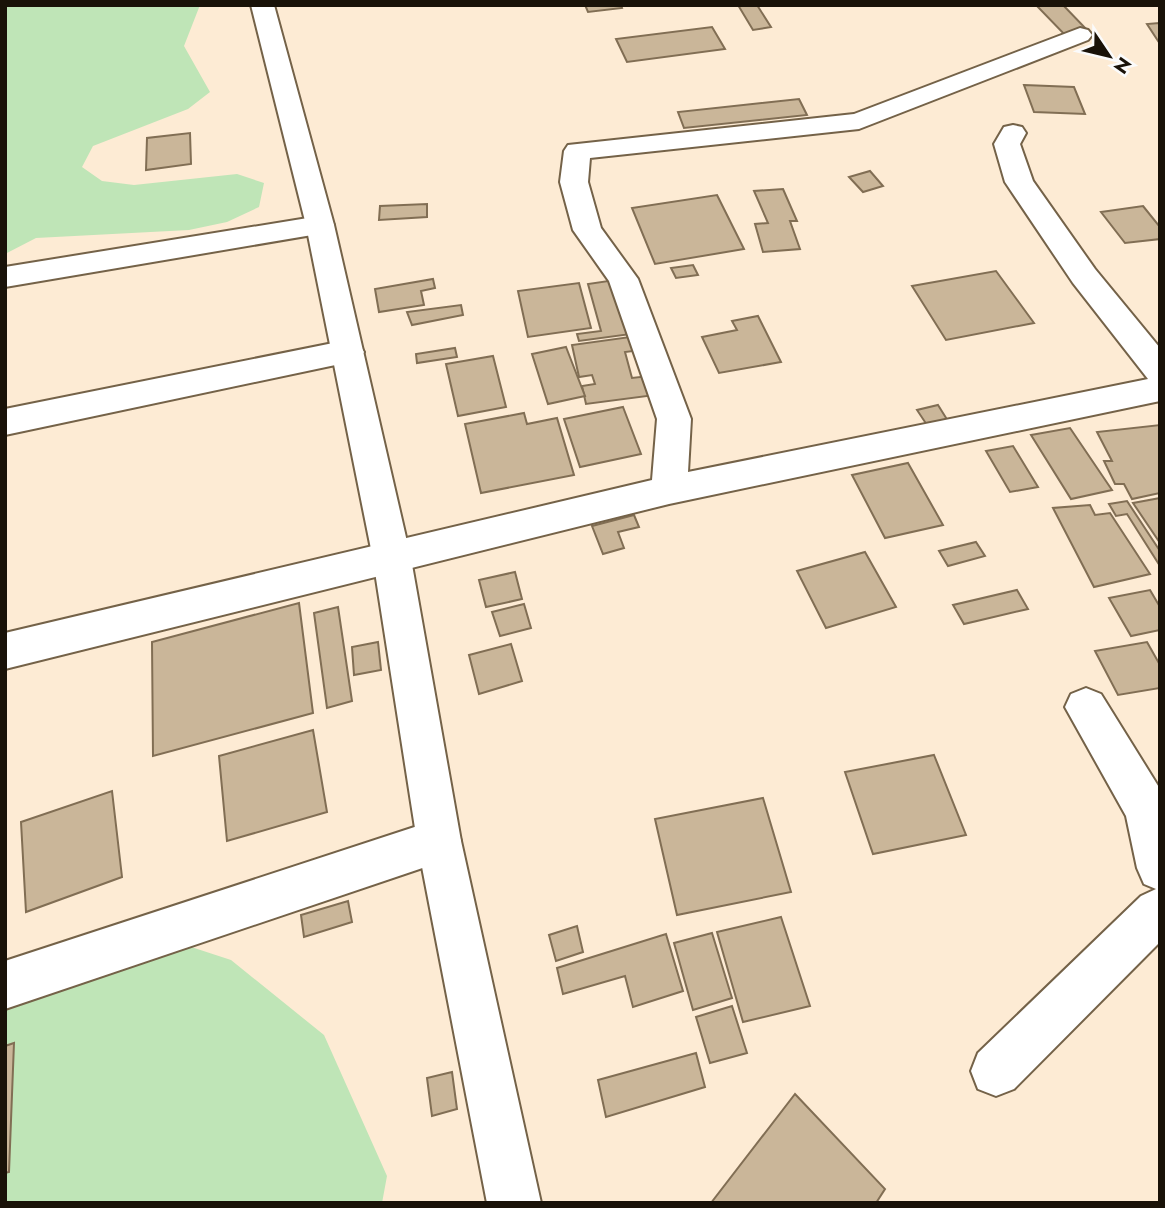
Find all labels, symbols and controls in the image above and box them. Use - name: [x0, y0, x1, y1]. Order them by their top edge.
- north arrow: [1074, 21, 1144, 91]
- text: N: [1107, 52, 1138, 79]

